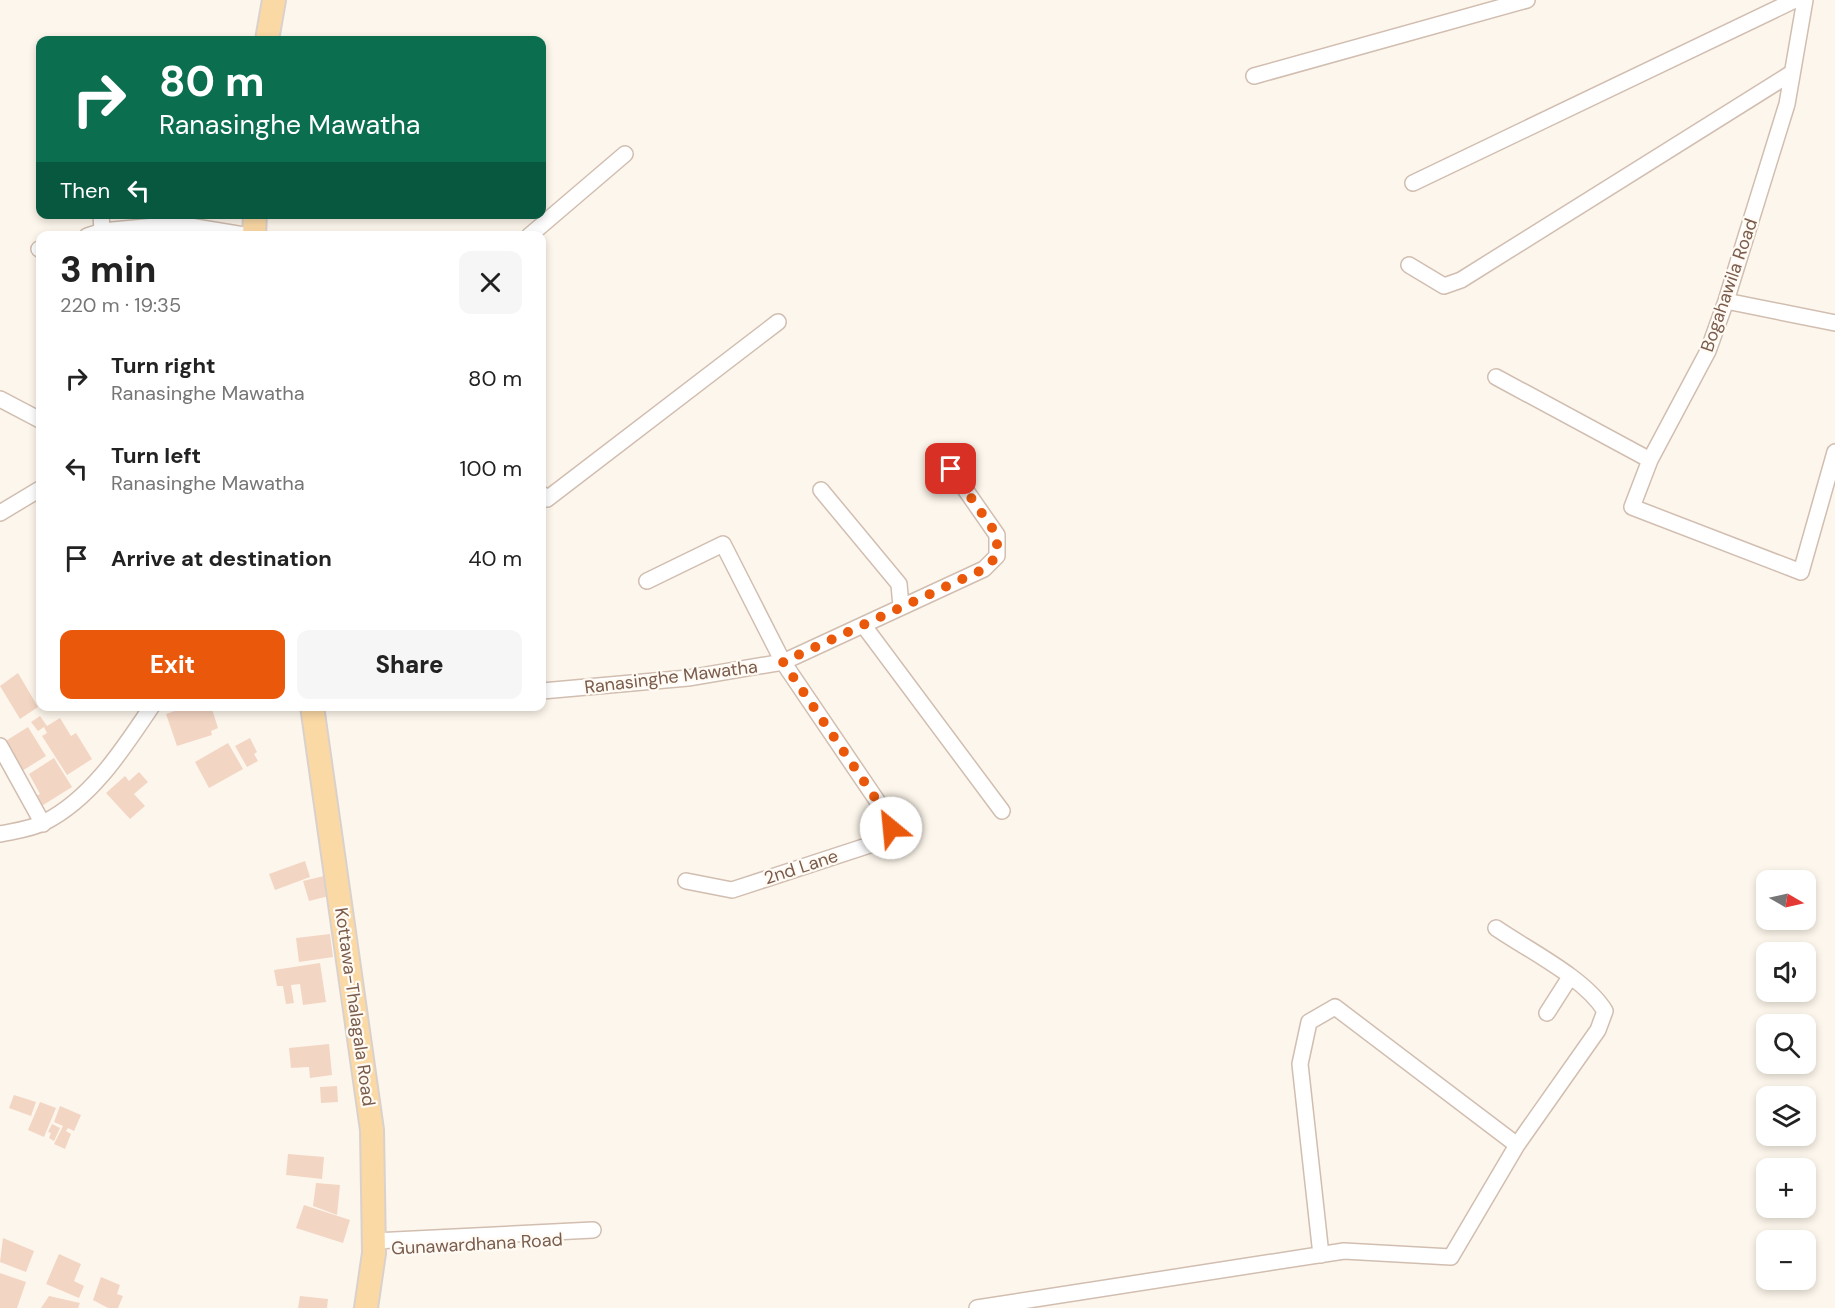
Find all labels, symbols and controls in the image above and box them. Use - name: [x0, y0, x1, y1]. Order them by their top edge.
- text: 80 m: [159, 54, 265, 109]
- icon: right: [60, 60, 138, 138]
- text: Ranasinghe Mawatha: [159, 107, 421, 142]
- icon: left: [122, 174, 155, 207]
- text: Then: [60, 176, 110, 205]
- street label: Bogahawila Road: [1695, 215, 1763, 355]
- text: 3 min: [60, 246, 156, 293]
- button: close: [459, 251, 522, 314]
- text: 220 m · 19:35: [60, 292, 181, 318]
- text: Turn right: [111, 351, 216, 380]
- icon: right: [60, 362, 93, 395]
- text: 80 m: [468, 364, 522, 393]
- text: Ranasinghe Mawatha: [111, 380, 305, 406]
- text: Turn left: [111, 441, 201, 470]
- pin: [925, 443, 976, 494]
- icon: left: [60, 452, 93, 485]
- icon: arrive: [934, 452, 967, 485]
- text: 100 m: [460, 454, 522, 483]
- text: Ranasinghe Mawatha: [111, 470, 305, 496]
- icon: arrive: [60, 542, 93, 575]
- text: Arrive at destination: [111, 544, 332, 573]
- text: 40 m: [468, 544, 522, 573]
- button: Exit: [60, 630, 285, 699]
- button: Share: [297, 630, 522, 699]
- street label: Ranasinghe Mawatha: [583, 654, 759, 700]
- position arrow: [859, 796, 923, 860]
- street label: 2nd Lane: [761, 844, 841, 890]
- north arrow: [1756, 870, 1816, 930]
- map controls: [1756, 870, 1816, 1290]
- street label: Kottawa-Thalagala Road: [329, 906, 381, 1108]
- button: sound: [1756, 942, 1816, 1002]
- button: search: [1756, 1014, 1816, 1074]
- button: layers: [1756, 1086, 1816, 1146]
- button: +: [1756, 1158, 1816, 1218]
- street label: Gunawardhana Road: [391, 1228, 563, 1260]
- button: −: [1756, 1230, 1816, 1290]

